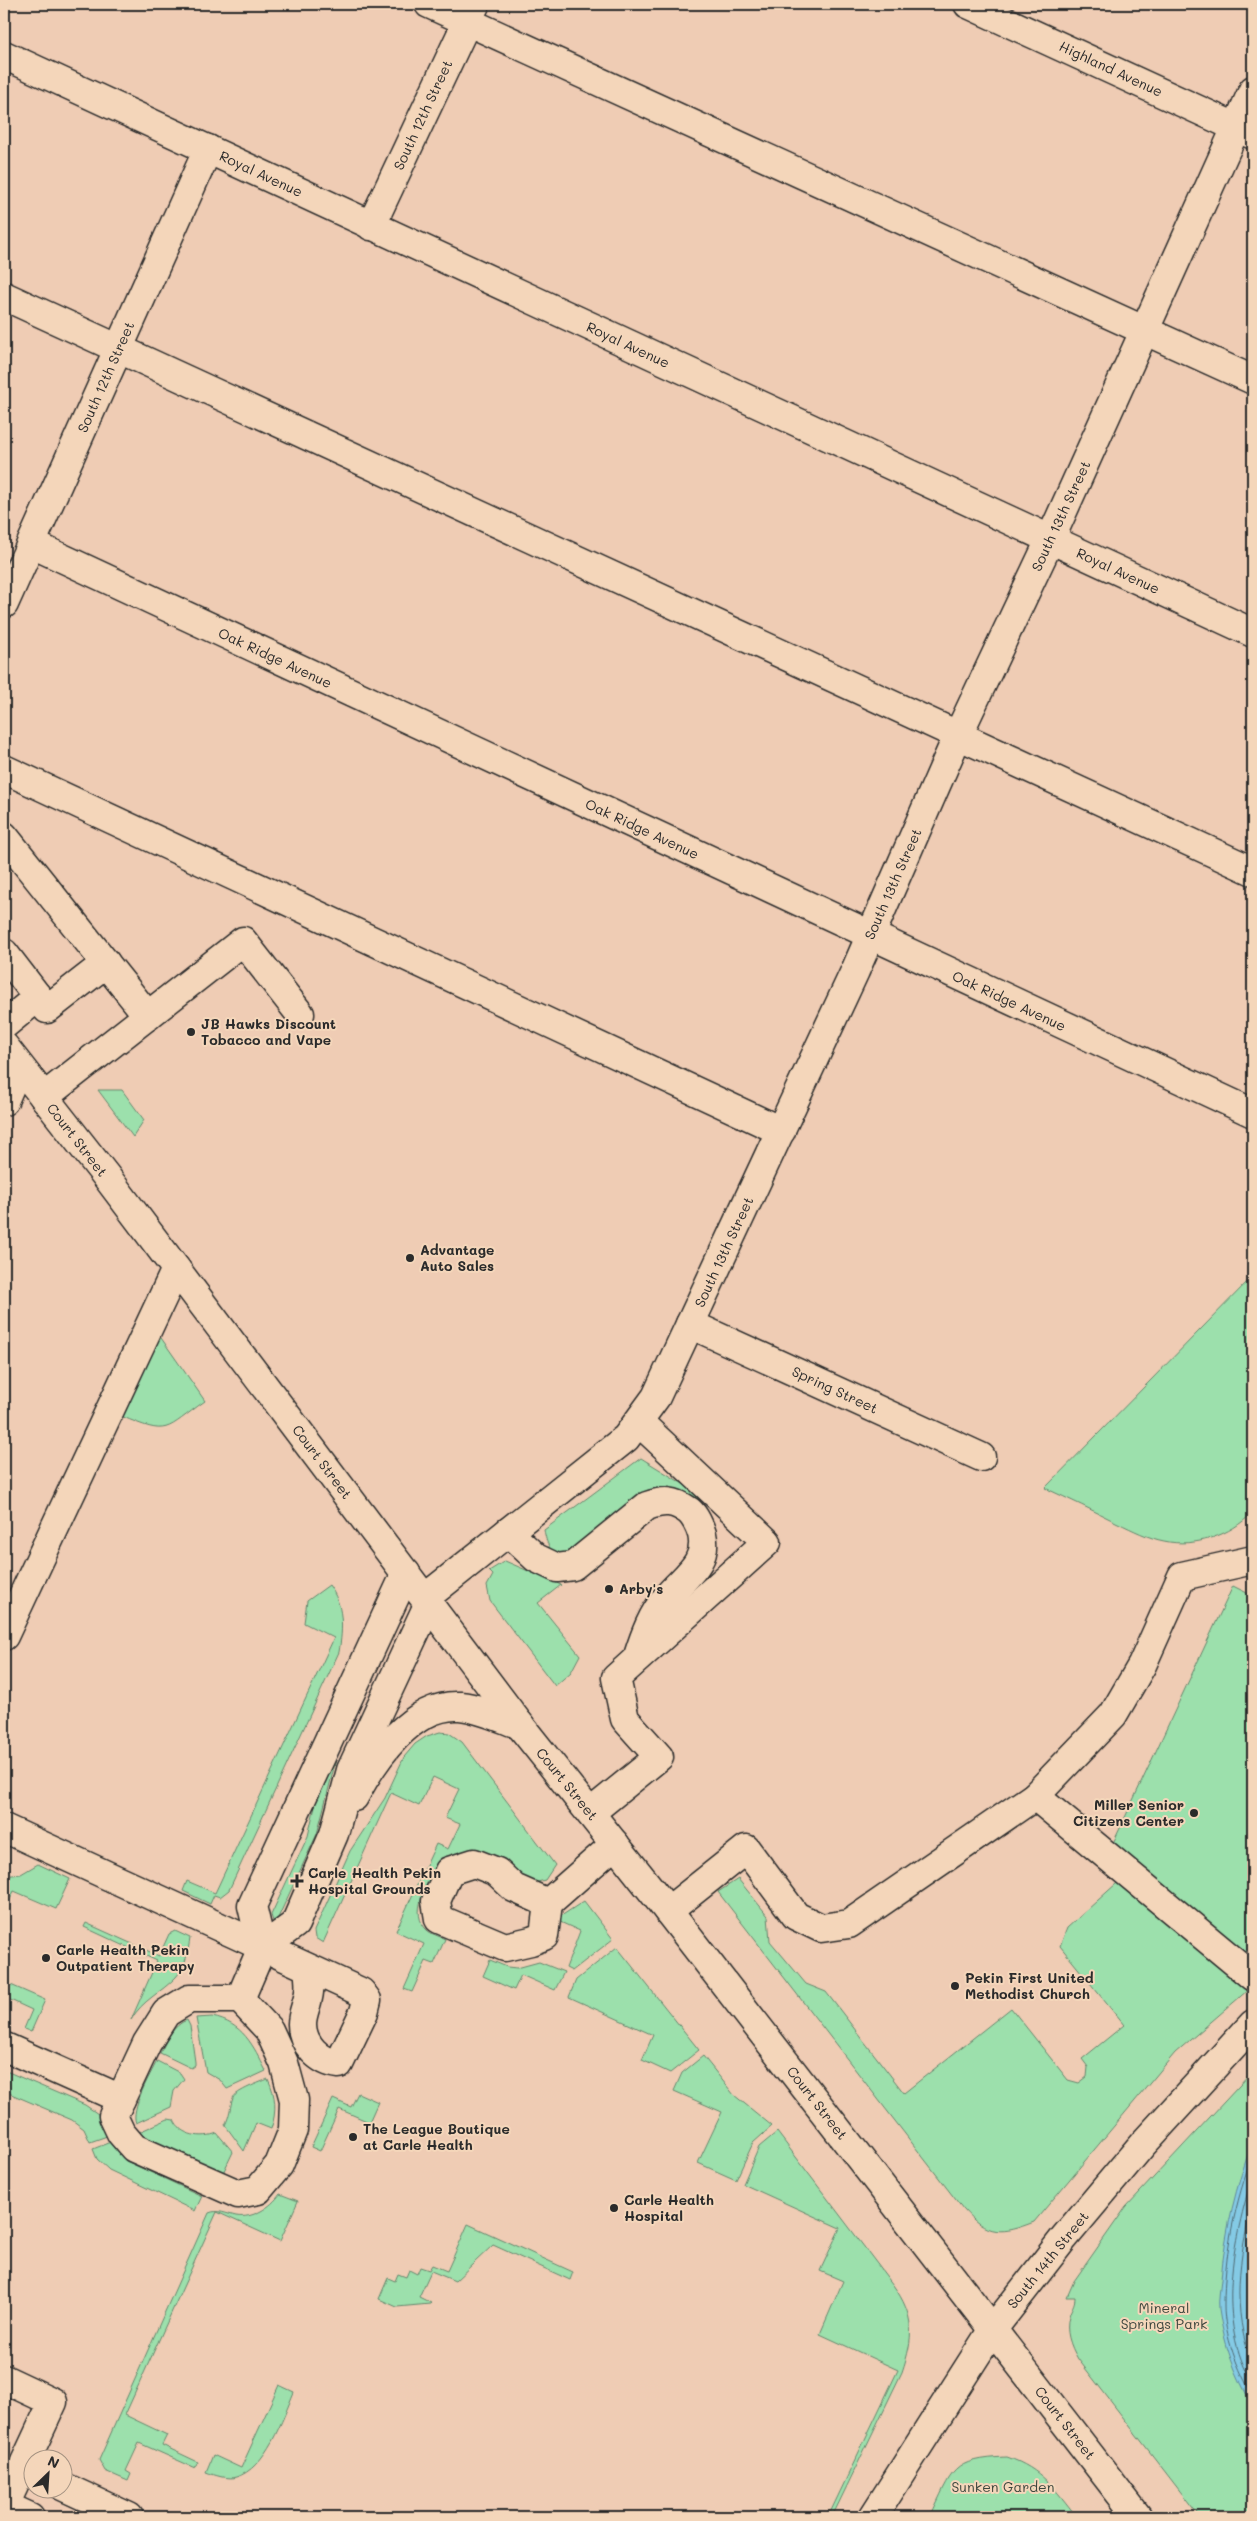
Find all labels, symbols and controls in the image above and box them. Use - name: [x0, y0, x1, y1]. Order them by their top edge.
- street label: Highland Avenue: [1056, 36, 1166, 101]
- street label: South 12th Street: [389, 57, 456, 173]
- street label: Royal Avenue: [217, 146, 306, 201]
- street label: Royal Avenue: [584, 317, 673, 372]
- street label: South 12th Street: [73, 318, 139, 435]
- street label: South 13th Street: [1027, 457, 1095, 574]
- street label: Royal Avenue: [1074, 543, 1163, 598]
- street label: Oak Ridge Avenue: [215, 623, 335, 692]
- street label: Oak Ridge Avenue: [582, 794, 702, 863]
- street label: South 13th Street: [859, 825, 926, 942]
- street label: Oak Ridge Avenue: [949, 966, 1069, 1035]
- place label: JB Hawks Discount Tobacco and Vape: [201, 1014, 336, 1049]
- marker: JB Hawks Discount Tobacco and Vape: [185, 1026, 197, 1038]
- street label: Court Street: [43, 1099, 112, 1180]
- street label: South 13th Street: [690, 1193, 758, 1310]
- place label: Advantage Auto Sales: [420, 1240, 494, 1275]
- marker: Advantage Auto Sales: [404, 1252, 416, 1264]
- street label: Spring Street: [789, 1361, 881, 1418]
- street label: Court Street: [288, 1421, 357, 1503]
- place label: Arby's: [619, 1579, 663, 1598]
- marker: Arby's: [603, 1583, 615, 1595]
- street label: Court Street: [532, 1743, 603, 1824]
- place label: Miller Senior Citizens Center: [1073, 1795, 1184, 1830]
- marker: Miller Senior Citizens Center: [1188, 1807, 1200, 1819]
- place label: Carle Health Pekin Hospital Grounds: [308, 1863, 441, 1898]
- marker: Carle Health Pekin Hospital Grounds: [290, 1874, 304, 1888]
- place label: Carle Health Pekin Outpatient Therapy: [56, 1940, 195, 1975]
- marker: Carle Health Pekin Outpatient Therapy: [40, 1952, 52, 1964]
- place label: Pekin First United Methodist Church: [965, 1968, 1094, 2003]
- marker: Pekin First United Methodist Church: [949, 1980, 961, 1992]
- street label: Court Street: [783, 2062, 852, 2143]
- place label: The League Boutique at Carle Health: [363, 2119, 510, 2154]
- marker: The League Boutique at Carle Health: [347, 2131, 359, 2143]
- place label: Carle Health Hospital: [624, 2190, 714, 2225]
- marker: Carle Health Hospital: [608, 2202, 620, 2214]
- street label: South 14th Street: [1002, 2207, 1093, 2312]
- park label: Mineral Springs Park: [1121, 2298, 1207, 2333]
- street label: Court Street: [1031, 2382, 1100, 2463]
- north arrow: [22, 2448, 72, 2498]
- text: N: [45, 2451, 63, 2473]
- park label: Sunken Garden: [951, 2477, 1055, 2496]

